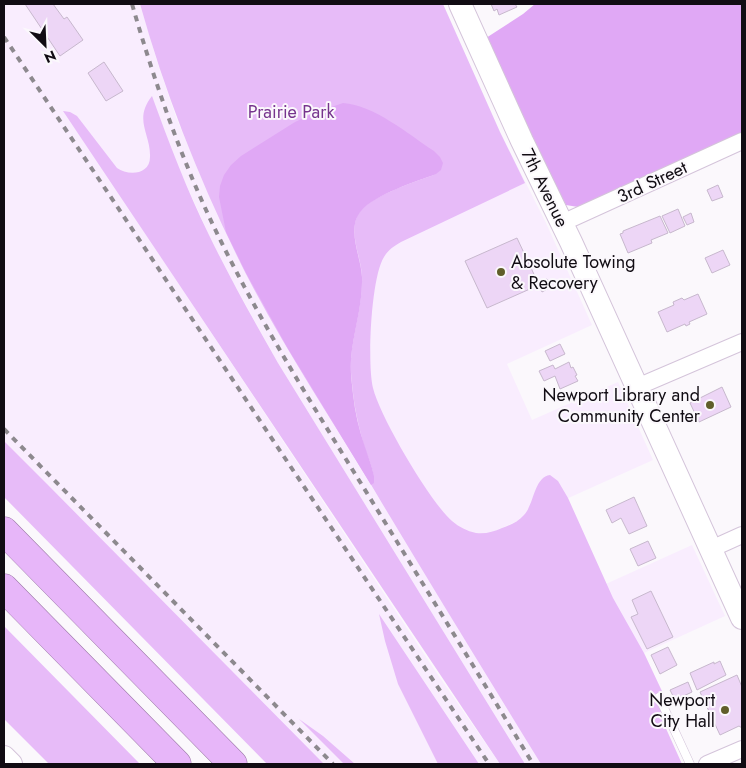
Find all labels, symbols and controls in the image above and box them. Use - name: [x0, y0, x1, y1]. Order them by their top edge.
- north arrow: [20, 20, 70, 70]
- text: N: [41, 45, 59, 68]
- park label: Prairie Park: [248, 99, 334, 125]
- street label: 7th Avenue: [515, 144, 575, 232]
- street label: 3rd Street: [613, 154, 692, 210]
- place label: Absolute Towing & Recovery: [511, 249, 636, 296]
- marker: Absolute Towing & Recovery: [495, 266, 507, 278]
- place label: Newport Library and Community Center: [543, 382, 701, 429]
- marker: Newport Library and Community Center: [704, 399, 716, 411]
- place label: Newport City Hall: [649, 687, 716, 734]
- marker: Newport City Hall: [719, 704, 731, 716]

